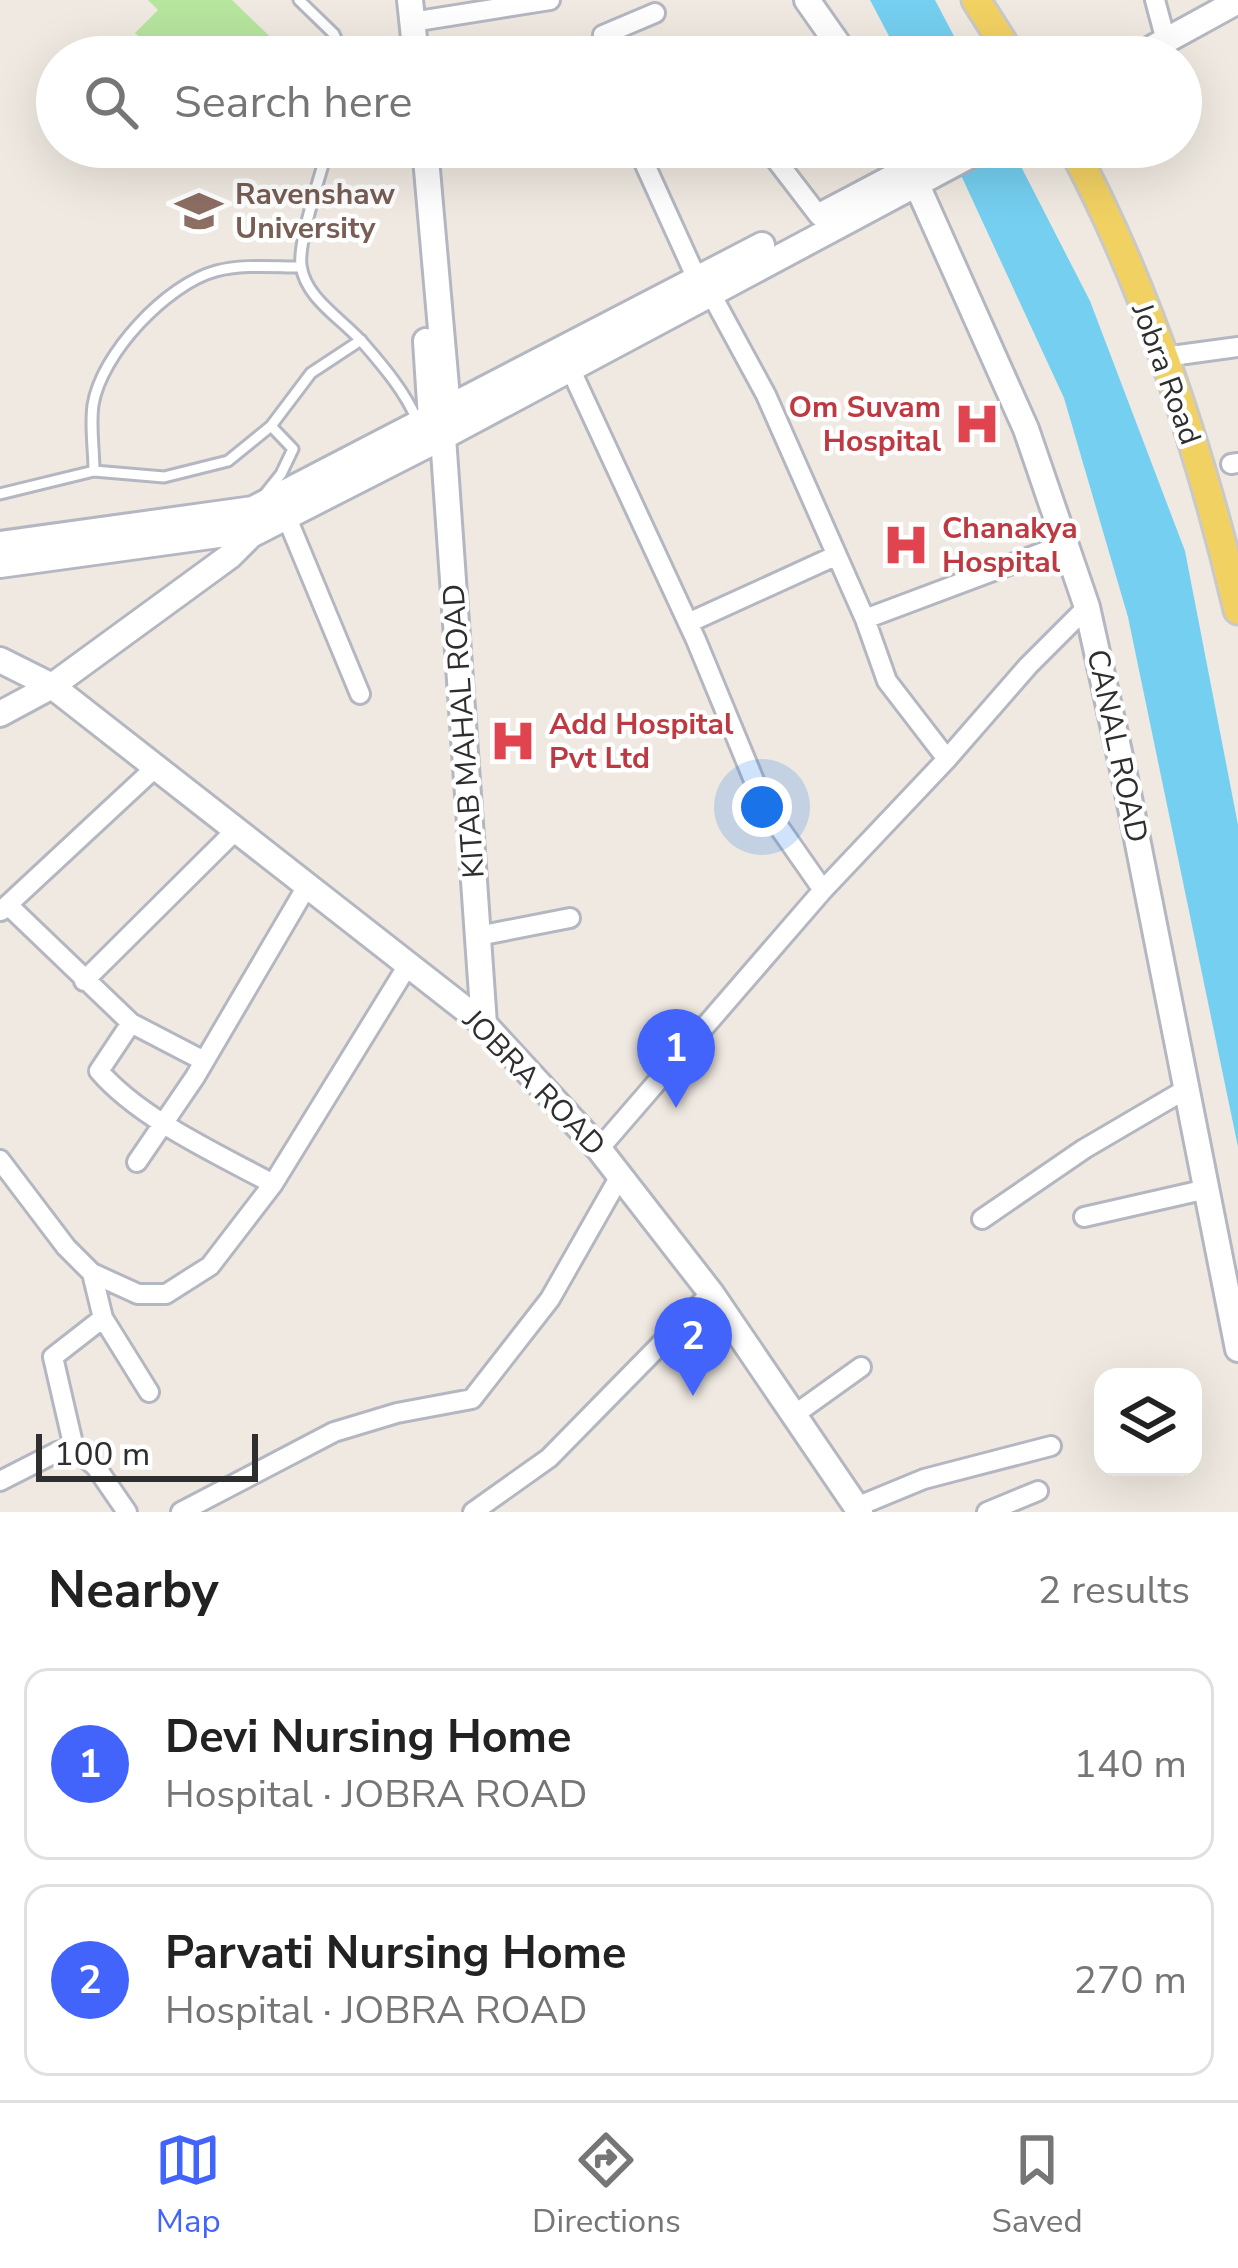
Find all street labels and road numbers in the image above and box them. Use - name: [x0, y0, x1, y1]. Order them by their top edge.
- street label: Jobra Road: [1121, 297, 1211, 450]
- street label: KITAB MAHAL ROAD: [433, 582, 495, 880]
- street label: CANAL ROAD: [1077, 646, 1157, 846]
- street label: JOBRA ROAD: [453, 1000, 614, 1165]

